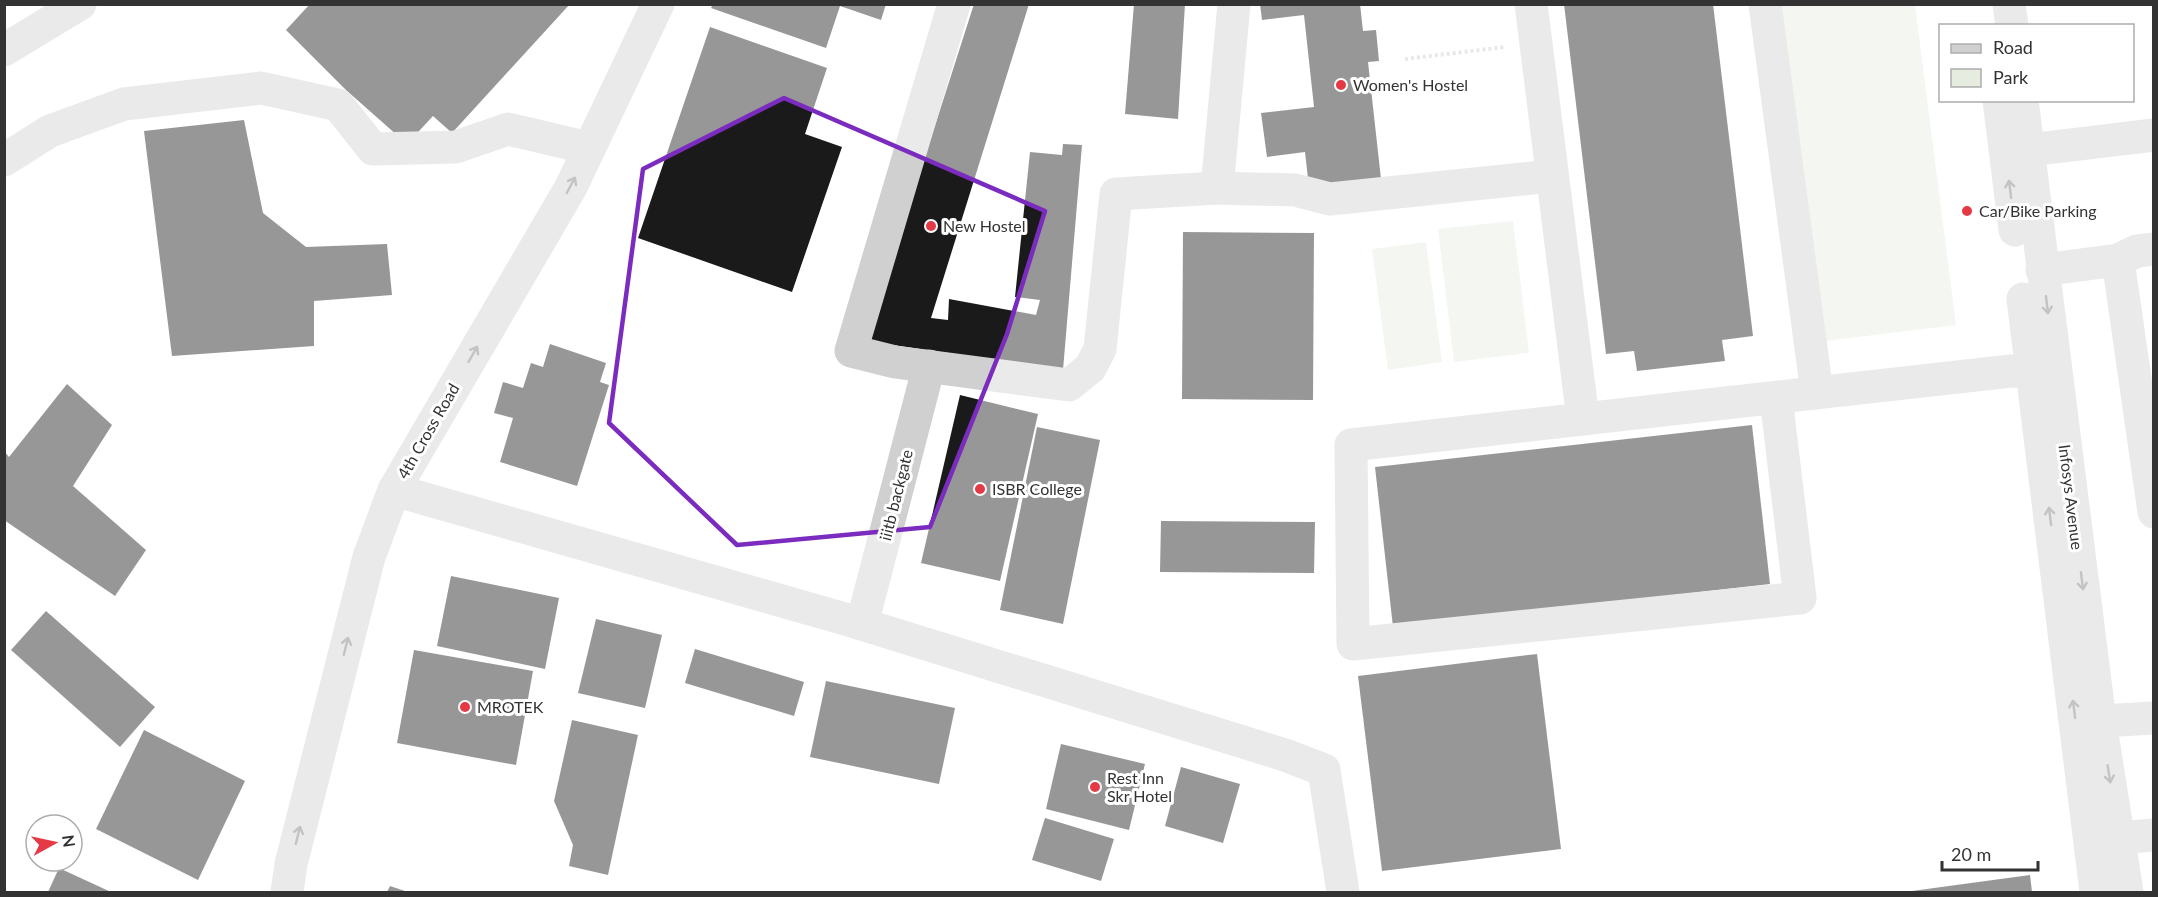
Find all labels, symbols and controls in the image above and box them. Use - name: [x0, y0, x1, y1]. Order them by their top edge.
- legend: [1939, 24, 2134, 102]
- text: Road: [1993, 36, 2033, 58]
- text: Park: [1993, 66, 2029, 88]
- place label: Women's Hostel: [1353, 75, 1468, 94]
- marker: Women's Hostel: [1334, 78, 1348, 92]
- one-way arrow: [566, 177, 577, 195]
- one-way arrow: [2004, 180, 2015, 200]
- place label: Car/Bike Parking: [1979, 201, 2097, 220]
- marker: Car/Bike Parking: [1960, 204, 1974, 218]
- place label: New Hostel: [943, 216, 1026, 235]
- marker: New Hostel: [924, 219, 938, 233]
- one-way arrow: [2041, 294, 2052, 314]
- one-way arrow: [468, 346, 480, 363]
- street label: 4th Cross Road: [393, 380, 462, 482]
- street label: Infosys Avenue: [2056, 443, 2087, 551]
- street label: iiitb backgate: [875, 447, 916, 542]
- place label: ISBR College: [992, 479, 1082, 498]
- marker: ISBR College: [973, 482, 987, 496]
- one-way arrow: [2044, 506, 2055, 526]
- one-way arrow: [2077, 571, 2088, 591]
- one-way arrow: [341, 637, 352, 656]
- place label: MROTEK: [477, 697, 544, 716]
- marker: MROTEK: [458, 700, 472, 714]
- one-way arrow: [2068, 700, 2079, 720]
- one-way arrow: [2103, 764, 2114, 784]
- place label: Rest Inn Skr Hotel: [1107, 768, 1172, 805]
- marker: Rest Inn Skr Hotel: [1088, 780, 1102, 794]
- north arrow: [24, 813, 84, 873]
- one-way arrow: [293, 826, 305, 845]
- text: N: [59, 833, 80, 848]
- scale bar: [1942, 834, 2038, 872]
- text: 20 m: [1951, 843, 1991, 865]

